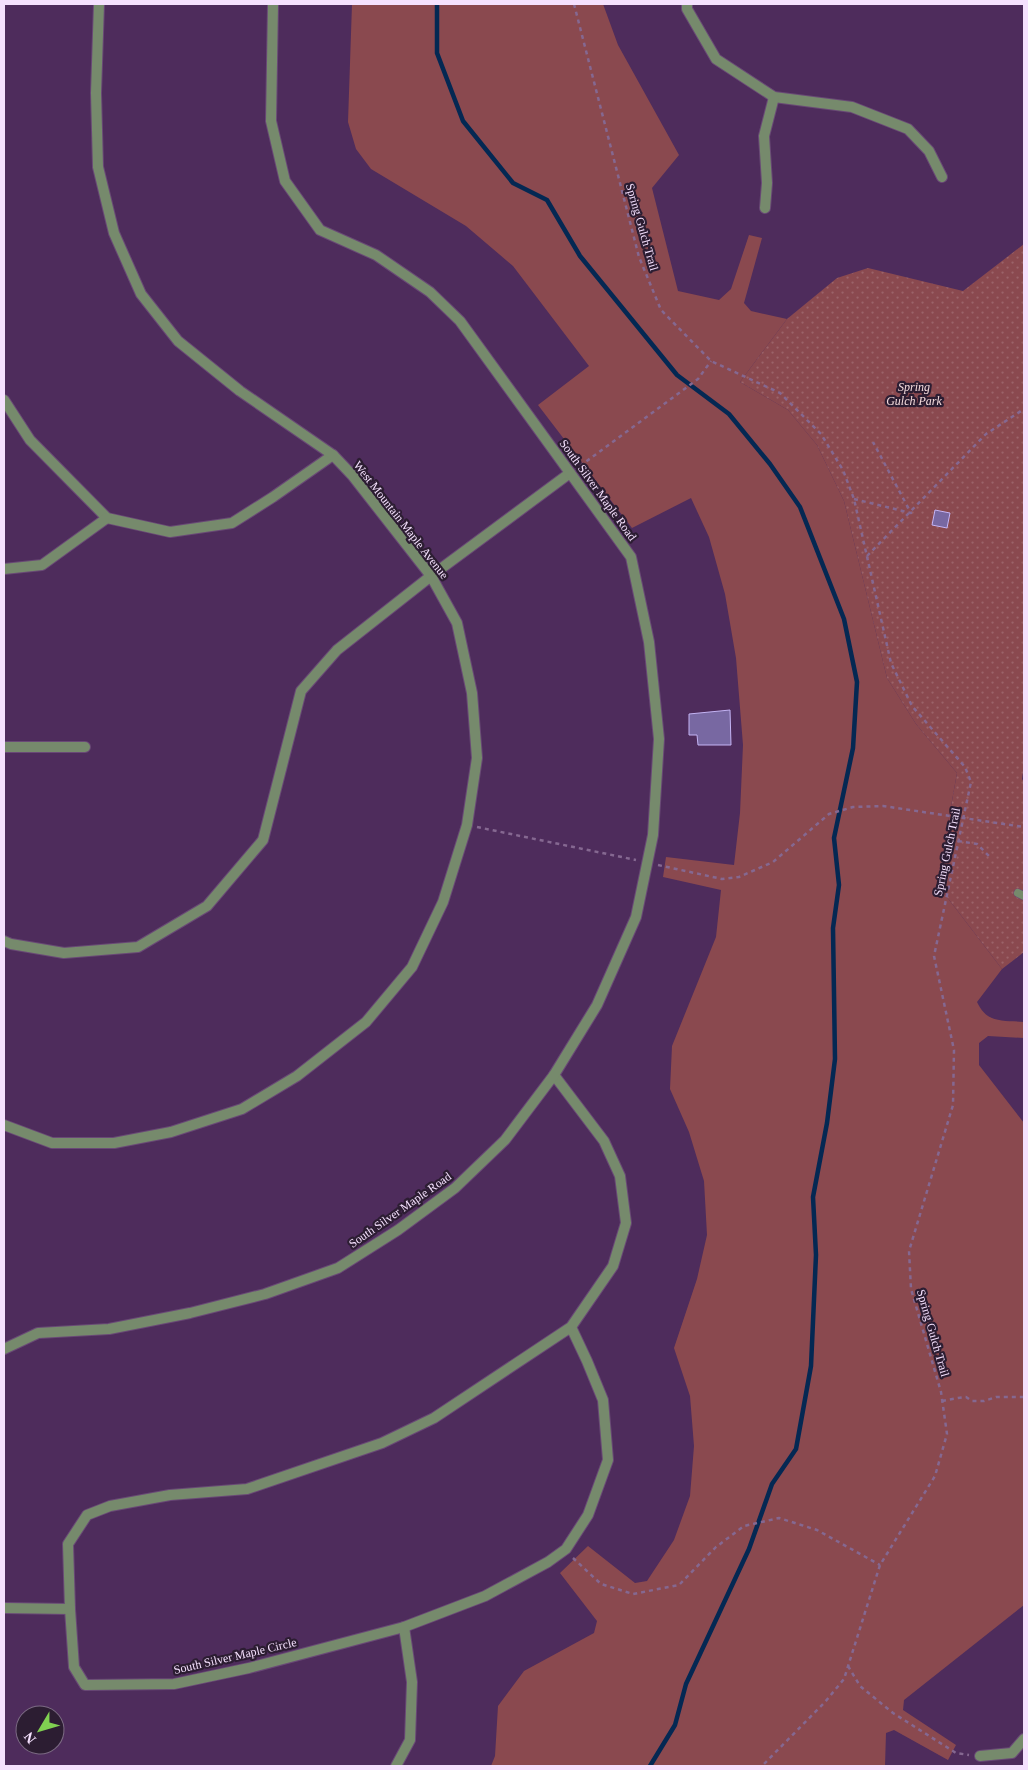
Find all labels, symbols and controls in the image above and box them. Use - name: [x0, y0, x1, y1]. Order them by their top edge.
- street label: Spring Gulch Trail: [623, 182, 661, 273]
- park label: Spring Gulch Park: [886, 380, 942, 408]
- street label: South Silver Maple Road: [557, 437, 639, 543]
- street label: West Mountain Maple Avenue: [351, 458, 451, 582]
- street label: Spring Gulch Trail: [931, 806, 963, 897]
- street label: South Silver Maple Road: [346, 1169, 454, 1251]
- street label: Spring Gulch Trail: [914, 1288, 952, 1379]
- street label: South Silver Maple Circle: [172, 1635, 298, 1677]
- north arrow: [15, 1705, 65, 1755]
- text: N: [21, 1729, 39, 1746]

